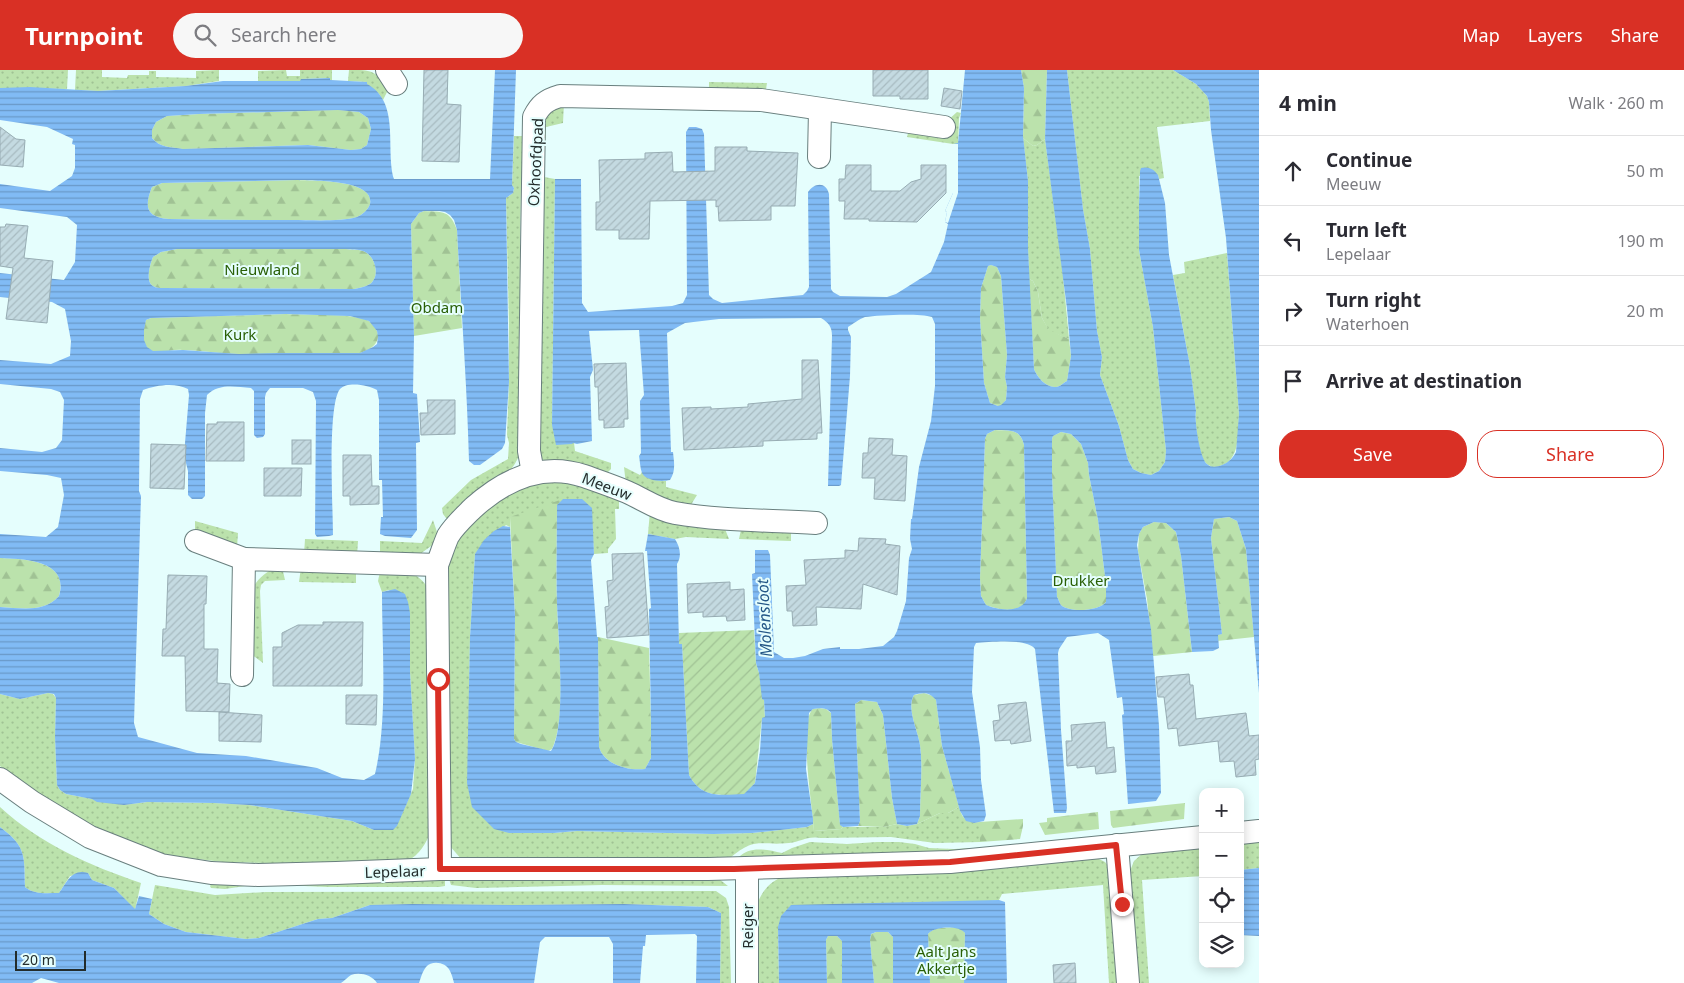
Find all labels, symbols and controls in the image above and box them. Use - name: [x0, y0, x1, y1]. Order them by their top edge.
- search box: [173, 13, 523, 58]
- text: Turnpoint: [25, 19, 143, 52]
- icon: search: [191, 21, 219, 49]
- text: Search here: [231, 22, 337, 48]
- text: Map: [1462, 23, 1500, 47]
- text: Layers: [1528, 23, 1583, 47]
- text: Share: [1611, 23, 1659, 47]
- text: 4 min: [1279, 89, 1337, 117]
- text: Walk · 260 m: [1569, 92, 1664, 114]
- street label: Oxhoofdpad: [523, 117, 547, 207]
- text: Continue: [1326, 147, 1412, 173]
- icon: ahead: [1279, 157, 1307, 185]
- text: 50 m: [1627, 160, 1664, 182]
- text: Meeuw: [1326, 173, 1381, 195]
- text: Turn left: [1326, 217, 1407, 243]
- icon: left: [1279, 227, 1307, 255]
- text: 190 m: [1617, 230, 1664, 252]
- text: Lepelaar: [1326, 243, 1391, 265]
- park label: Nieuwland: [224, 259, 300, 279]
- text: Turn right: [1326, 287, 1421, 313]
- park label: Obdam: [411, 297, 463, 317]
- icon: right: [1279, 297, 1307, 325]
- text: 20 m: [1627, 300, 1664, 322]
- text: Waterhoen: [1326, 313, 1409, 335]
- park label: Kurk: [224, 324, 256, 344]
- icon: arrive: [1279, 367, 1307, 395]
- text: Arrive at destination: [1326, 368, 1522, 394]
- button: Save: [1279, 430, 1467, 478]
- button: Share: [1477, 430, 1664, 478]
- street label: Meeuw: [579, 467, 635, 505]
- park label: Drukker: [1052, 570, 1110, 590]
- water label: Molensloot: [751, 578, 777, 658]
- route start: [427, 668, 450, 691]
- map controls: [1199, 788, 1244, 968]
- button: +: [1199, 788, 1244, 833]
- button: −: [1199, 833, 1244, 878]
- street label: Lepelaar: [364, 860, 426, 882]
- button: locate: [1199, 878, 1244, 923]
- route end: [1111, 893, 1134, 916]
- street label: Reiger: [737, 903, 757, 949]
- button: layers: [1199, 923, 1244, 968]
- park label: Aalt Jans Akkertje: [916, 941, 976, 978]
- scale bar: [15, 948, 86, 971]
- text: 20 m: [22, 950, 55, 969]

